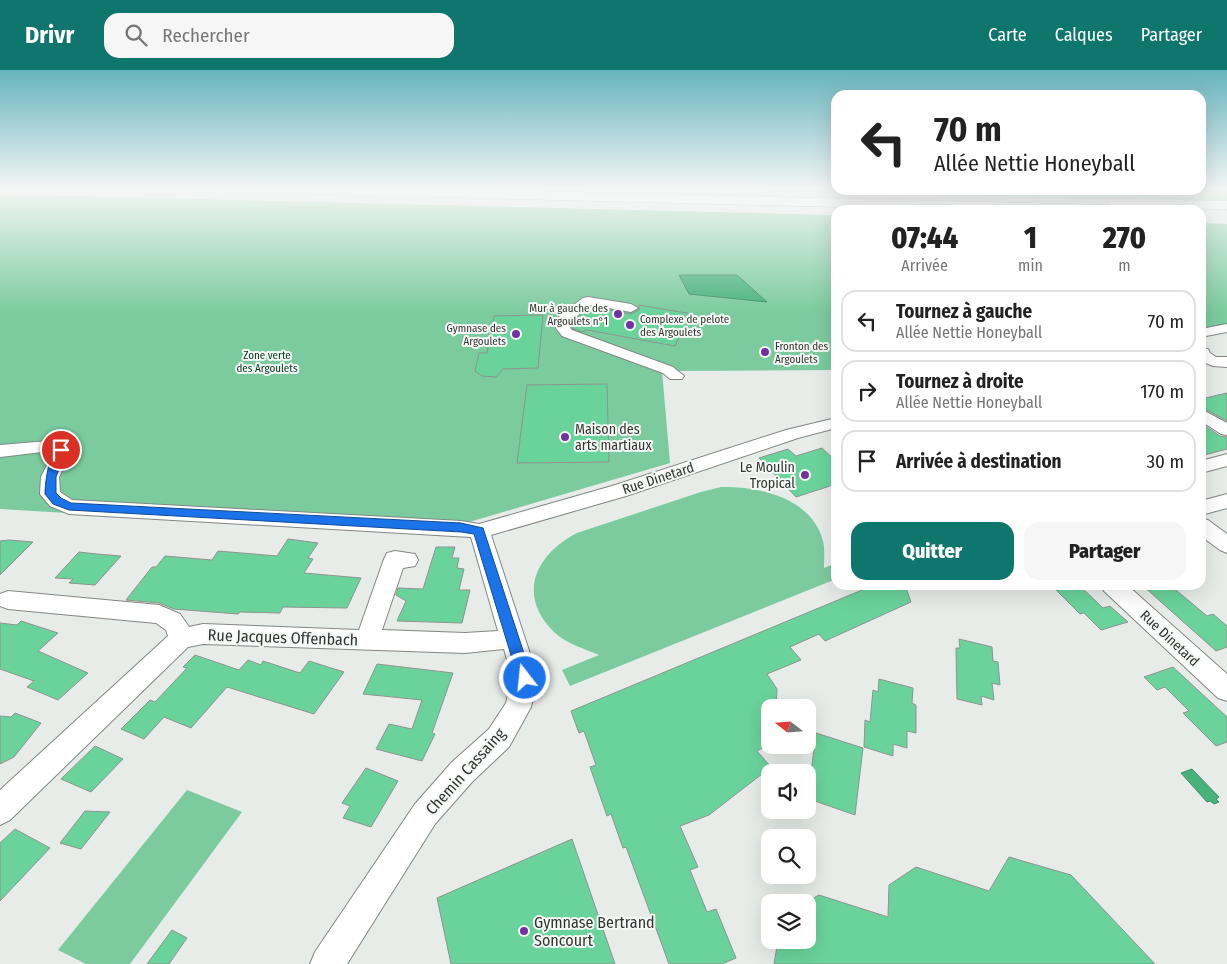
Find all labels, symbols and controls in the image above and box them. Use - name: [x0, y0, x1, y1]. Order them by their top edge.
- search box: [104, 13, 454, 58]
- text: Drivr: [25, 21, 74, 49]
- icon: search: [122, 21, 150, 49]
- text: Rechercher: [162, 24, 250, 47]
- text: Carte: [988, 24, 1027, 46]
- text: Calques: [1055, 24, 1113, 46]
- text: Partager: [1141, 24, 1202, 46]
- text: 70 m: [934, 108, 1002, 150]
- icon: left: [851, 110, 916, 175]
- text: Allée Nettie Honeyball: [934, 150, 1135, 177]
- text: 07:44: [891, 220, 958, 256]
- text: 1: [1024, 220, 1037, 256]
- text: 270: [1103, 220, 1146, 256]
- text: Arrivée: [901, 256, 948, 275]
- text: min: [1018, 256, 1043, 275]
- text: m: [1118, 256, 1131, 275]
- text: Tournez à gauche: [896, 300, 1032, 323]
- place label: Mur à gauche des Argoulets n°1: [529, 302, 608, 328]
- icon: left: [853, 307, 881, 335]
- marker: Mur à gauche des Argoulets n°1: [612, 308, 624, 320]
- text: 70 m: [1148, 310, 1184, 333]
- place label: Complexe de pelote des Argoulets: [640, 313, 729, 339]
- marker: Complexe de pelote des Argoulets: [624, 319, 636, 331]
- place label: Gymnase des Argoulets: [446, 322, 506, 348]
- text: Allée Nettie Honeyball: [896, 323, 1042, 342]
- marker: Gymnase des Argoulets: [510, 328, 522, 340]
- place label: Fronton des Argoulets: [775, 340, 828, 366]
- marker: Fronton des Argoulets: [759, 346, 771, 358]
- park label: Zone verte des Argoulets: [236, 349, 298, 375]
- text: Tournez à droite: [896, 370, 1024, 393]
- icon: right: [853, 377, 881, 405]
- text: 170 m: [1140, 380, 1184, 403]
- text: Allée Nettie Honeyball: [896, 393, 1042, 412]
- place label: Maison des arts martiaux: [575, 421, 652, 454]
- pin: [40, 429, 82, 471]
- marker: Maison des arts martiaux: [559, 431, 571, 443]
- icon: arrive: [47, 436, 75, 464]
- icon: arrive: [853, 447, 881, 475]
- text: Arrivée à destination: [896, 450, 1062, 473]
- text: 30 m: [1146, 450, 1184, 473]
- street label: Rue Dinetard: [620, 459, 696, 498]
- place label: Le Moulin Tropical: [740, 459, 795, 492]
- marker: Le Moulin Tropical: [799, 469, 811, 481]
- button: Quitter: [851, 522, 1014, 580]
- button: Partager: [1024, 522, 1186, 580]
- street label: Rue Dinetard: [1137, 607, 1203, 670]
- street label: Rue Jacques Offenbach: [207, 625, 358, 650]
- position arrow: [498, 651, 550, 703]
- north arrow: [761, 699, 816, 754]
- map controls: [761, 699, 816, 949]
- street label: Chemin Cassaing: [422, 724, 509, 818]
- button: sound: [761, 764, 816, 819]
- button: search: [761, 829, 816, 884]
- button: layers: [761, 894, 816, 949]
- place label: Gymnase Bertrand Soncourt: [534, 913, 655, 950]
- marker: Gymnase Bertrand Soncourt: [518, 925, 530, 937]

